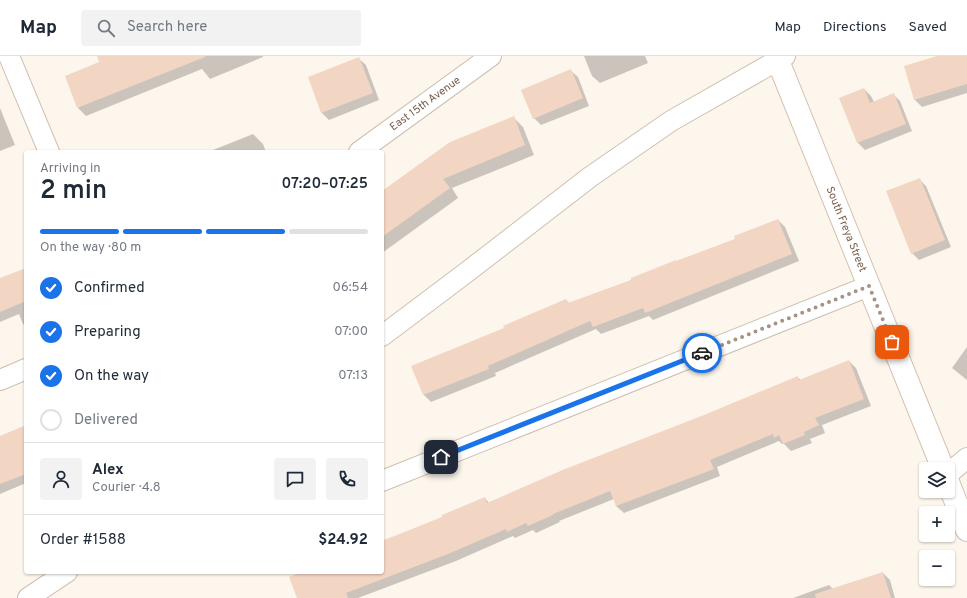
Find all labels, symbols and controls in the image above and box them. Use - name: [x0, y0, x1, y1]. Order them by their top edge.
- search box: [81, 10, 361, 46]
- text: Map: [20, 16, 57, 40]
- icon: search: [95, 17, 117, 39]
- text: Search here: [127, 18, 207, 37]
- text: Map: [775, 19, 801, 36]
- text: Directions: [823, 19, 887, 36]
- text: Saved: [909, 19, 947, 36]
- street label: East 15th Avenue: [387, 73, 464, 134]
- text: Arriving in: [40, 161, 101, 177]
- text: 2 min: [40, 175, 107, 208]
- text: 07:20–07:25: [282, 175, 368, 194]
- street label: South Freya Street: [823, 185, 870, 274]
- text: On the way · 80 m: [40, 240, 141, 256]
- icon: check: [40, 277, 62, 299]
- text: Confirmed: [74, 279, 145, 298]
- text: 06:54: [333, 280, 368, 296]
- icon: check: [40, 321, 62, 343]
- text: Preparing: [74, 323, 141, 342]
- text: 07:00: [334, 324, 368, 340]
- pin: [875, 325, 909, 359]
- icon: bag: [881, 331, 903, 353]
- courier: [682, 333, 722, 373]
- icon: car: [691, 342, 713, 364]
- icon: check: [40, 365, 62, 387]
- text: On the way: [74, 367, 149, 386]
- text: 07:13: [338, 368, 368, 384]
- text: Delivered: [74, 411, 138, 430]
- pin: [424, 440, 458, 474]
- icon: home: [430, 446, 452, 468]
- button: person: [40, 458, 82, 500]
- button: chat: [274, 458, 316, 500]
- button: phone: [326, 458, 368, 500]
- text: Alex: [92, 461, 124, 480]
- map controls: [919, 462, 955, 586]
- button: layers: [919, 462, 955, 498]
- text: Courier · 4.8: [92, 480, 161, 496]
- button: +: [919, 506, 955, 542]
- text: Order #1588: [40, 531, 126, 550]
- text: $24.92: [318, 531, 368, 550]
- button: −: [919, 550, 955, 586]

